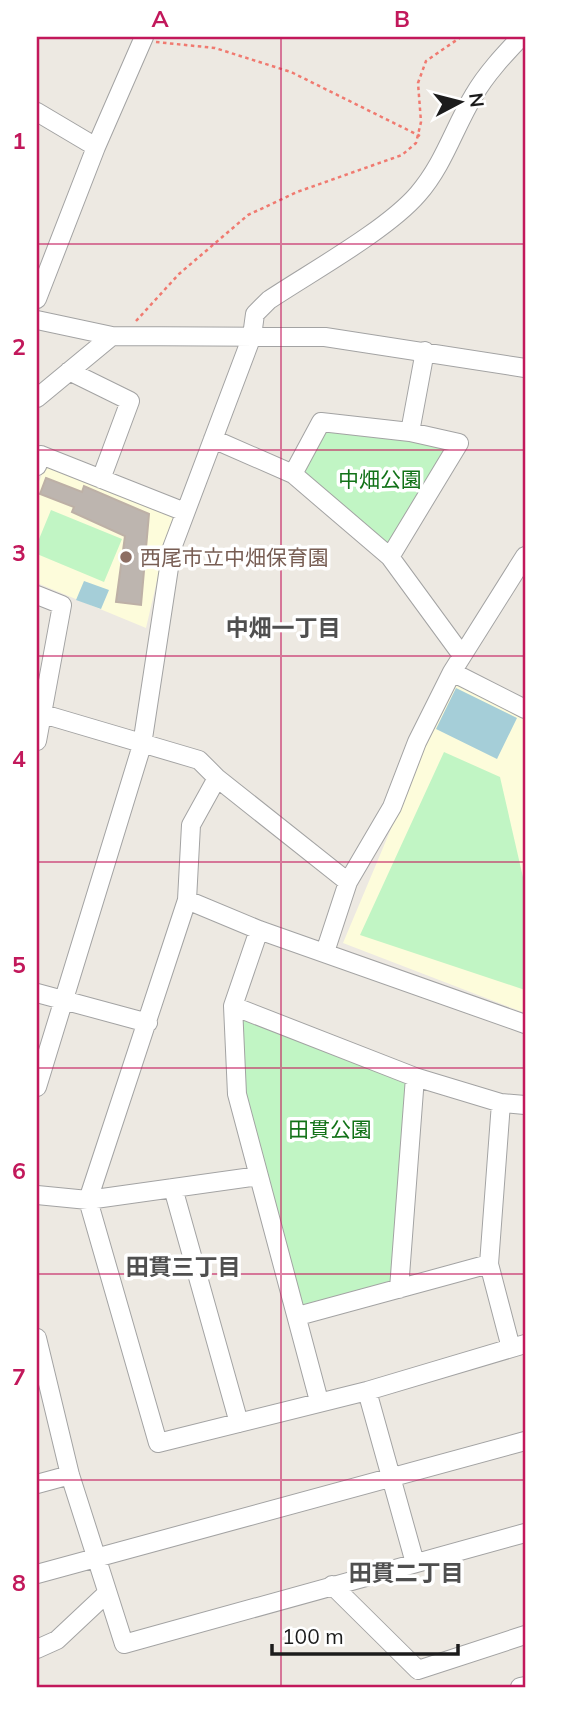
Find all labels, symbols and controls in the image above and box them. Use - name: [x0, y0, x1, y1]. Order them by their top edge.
- text: A: [151, 4, 169, 33]
- text: B: [394, 4, 410, 33]
- north arrow: [426, 66, 496, 136]
- text: N: [464, 91, 490, 109]
- text: 1: [12, 126, 26, 155]
- text: 2: [12, 332, 26, 361]
- park label: 中畑公園: [338, 466, 422, 492]
- text: 3: [12, 538, 26, 567]
- place label: 西尾市立中畑保育園: [140, 544, 329, 570]
- marker: 西尾市立中畑保育園: [118, 549, 134, 565]
- district label: 中畑一丁目: [226, 613, 341, 642]
- text: 4: [12, 744, 26, 773]
- text: 5: [12, 950, 26, 979]
- park label: 田貫公園: [288, 1116, 372, 1142]
- text: 6: [12, 1156, 26, 1185]
- district label: 田貫三丁目: [126, 1252, 241, 1281]
- text: 7: [12, 1362, 26, 1391]
- district label: 田貫二丁目: [349, 1558, 464, 1587]
- text: 8: [12, 1568, 26, 1597]
- scale bar: [272, 1612, 457, 1656]
- text: 100 m: [282, 1623, 344, 1649]

